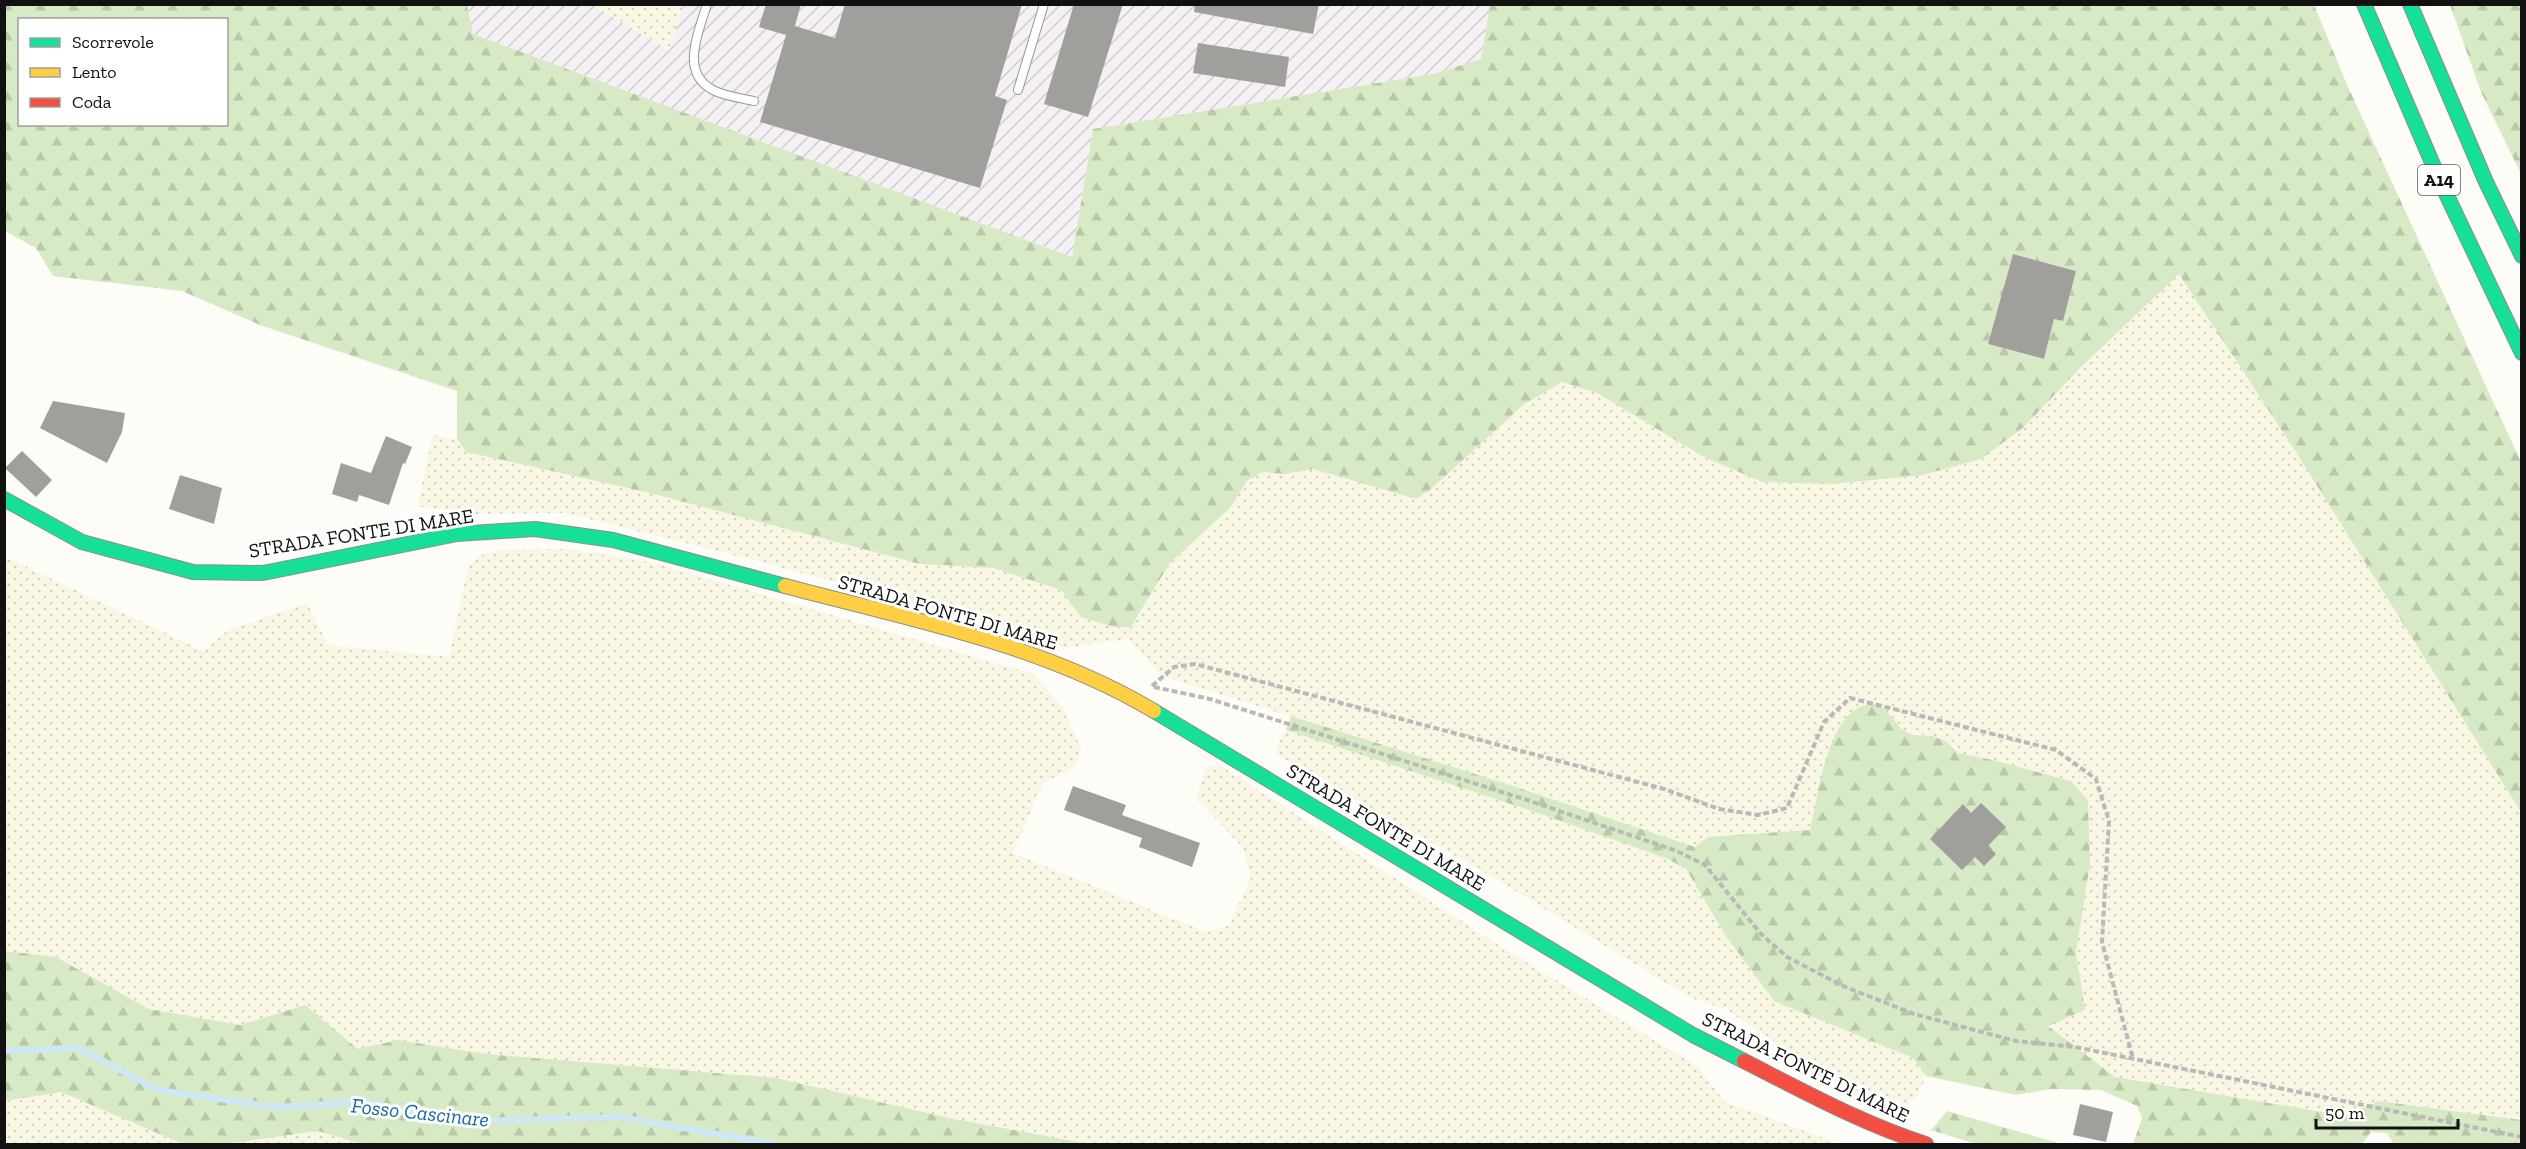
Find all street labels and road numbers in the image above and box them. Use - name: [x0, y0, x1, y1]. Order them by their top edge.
- road number: A14: [2418, 165, 2460, 195]
- street label: STRADA FONTE DI MARE: [247, 503, 475, 563]
- street label: STRADA FONTE DI MARE: [835, 569, 1061, 655]
- street label: STRADA FONTE DI MARE: [1282, 758, 1490, 896]
- street label: STRADA FONTE DI MARE: [1699, 1006, 1913, 1128]

